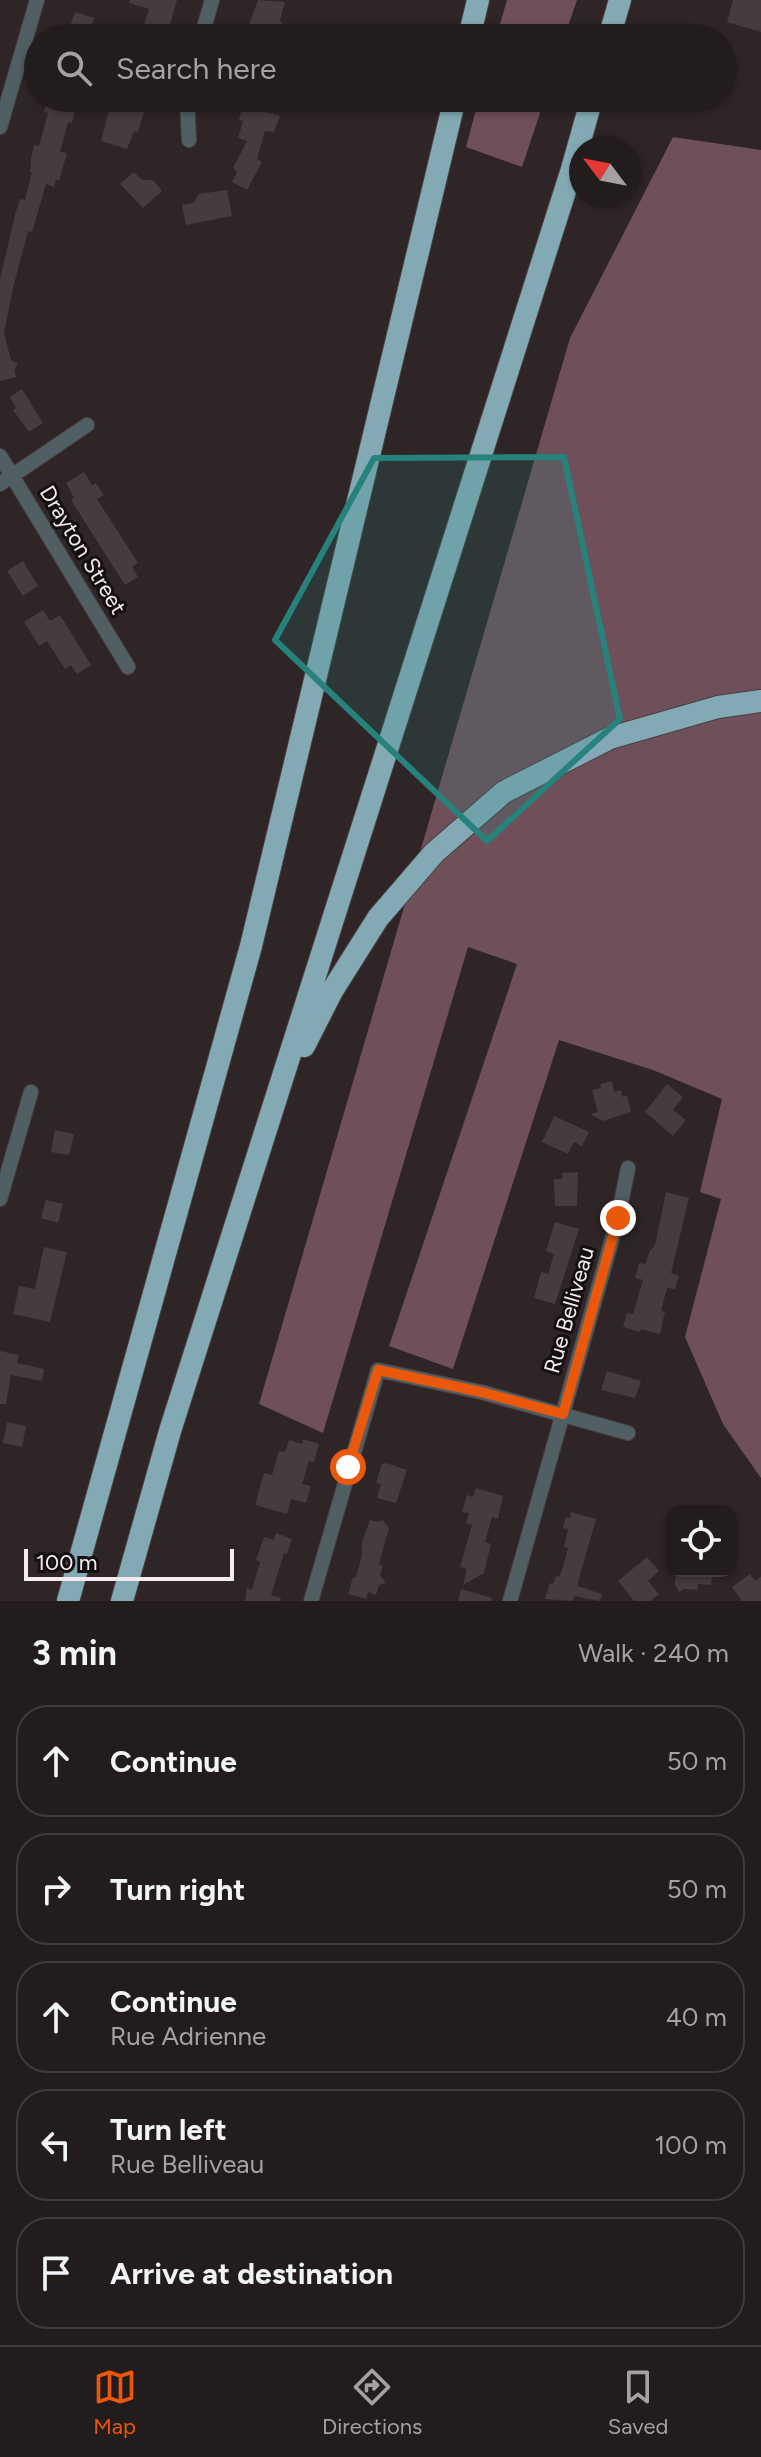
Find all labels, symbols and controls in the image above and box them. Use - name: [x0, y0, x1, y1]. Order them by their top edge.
- search box: [24, 24, 737, 112]
- icon: search: [52, 46, 96, 90]
- text: Search here: [116, 50, 276, 87]
- north arrow: [569, 136, 641, 208]
- street label: Drayton Street: [34, 481, 132, 619]
- route end: [600, 1200, 636, 1236]
- street label: Rue Belliveau: [538, 1244, 600, 1376]
- route start: [330, 1449, 366, 1485]
- map controls: [665, 1505, 737, 1577]
- button: locate: [665, 1505, 737, 1577]
- scale bar: [24, 1545, 234, 1581]
- text: 100 m: [36, 1549, 97, 1576]
- text: 3 min: [32, 1633, 117, 1674]
- text: Walk · 240 m: [578, 1637, 729, 1669]
- icon: ahead: [34, 1739, 78, 1783]
- text: Continue: [110, 1743, 237, 1780]
- text: 50 m: [667, 1745, 727, 1777]
- icon: right: [34, 1867, 78, 1911]
- text: Turn right: [110, 1871, 245, 1908]
- text: 50 m: [667, 1873, 727, 1905]
- text: Continue: [110, 1983, 237, 2020]
- icon: ahead: [34, 1995, 78, 2039]
- text: 40 m: [666, 2001, 727, 2033]
- text: Rue Adrienne: [110, 2020, 266, 2052]
- text: Turn left: [110, 2111, 227, 2148]
- icon: left: [34, 2123, 78, 2167]
- text: 100 m: [654, 2129, 727, 2161]
- text: Rue Belliveau: [110, 2148, 264, 2180]
- icon: arrive: [34, 2251, 78, 2295]
- text: Arrive at destination: [110, 2255, 393, 2292]
- tab: Map: [93, 2365, 137, 2440]
- tab: Directions: [322, 2365, 422, 2440]
- tab: Saved: [608, 2365, 668, 2440]

